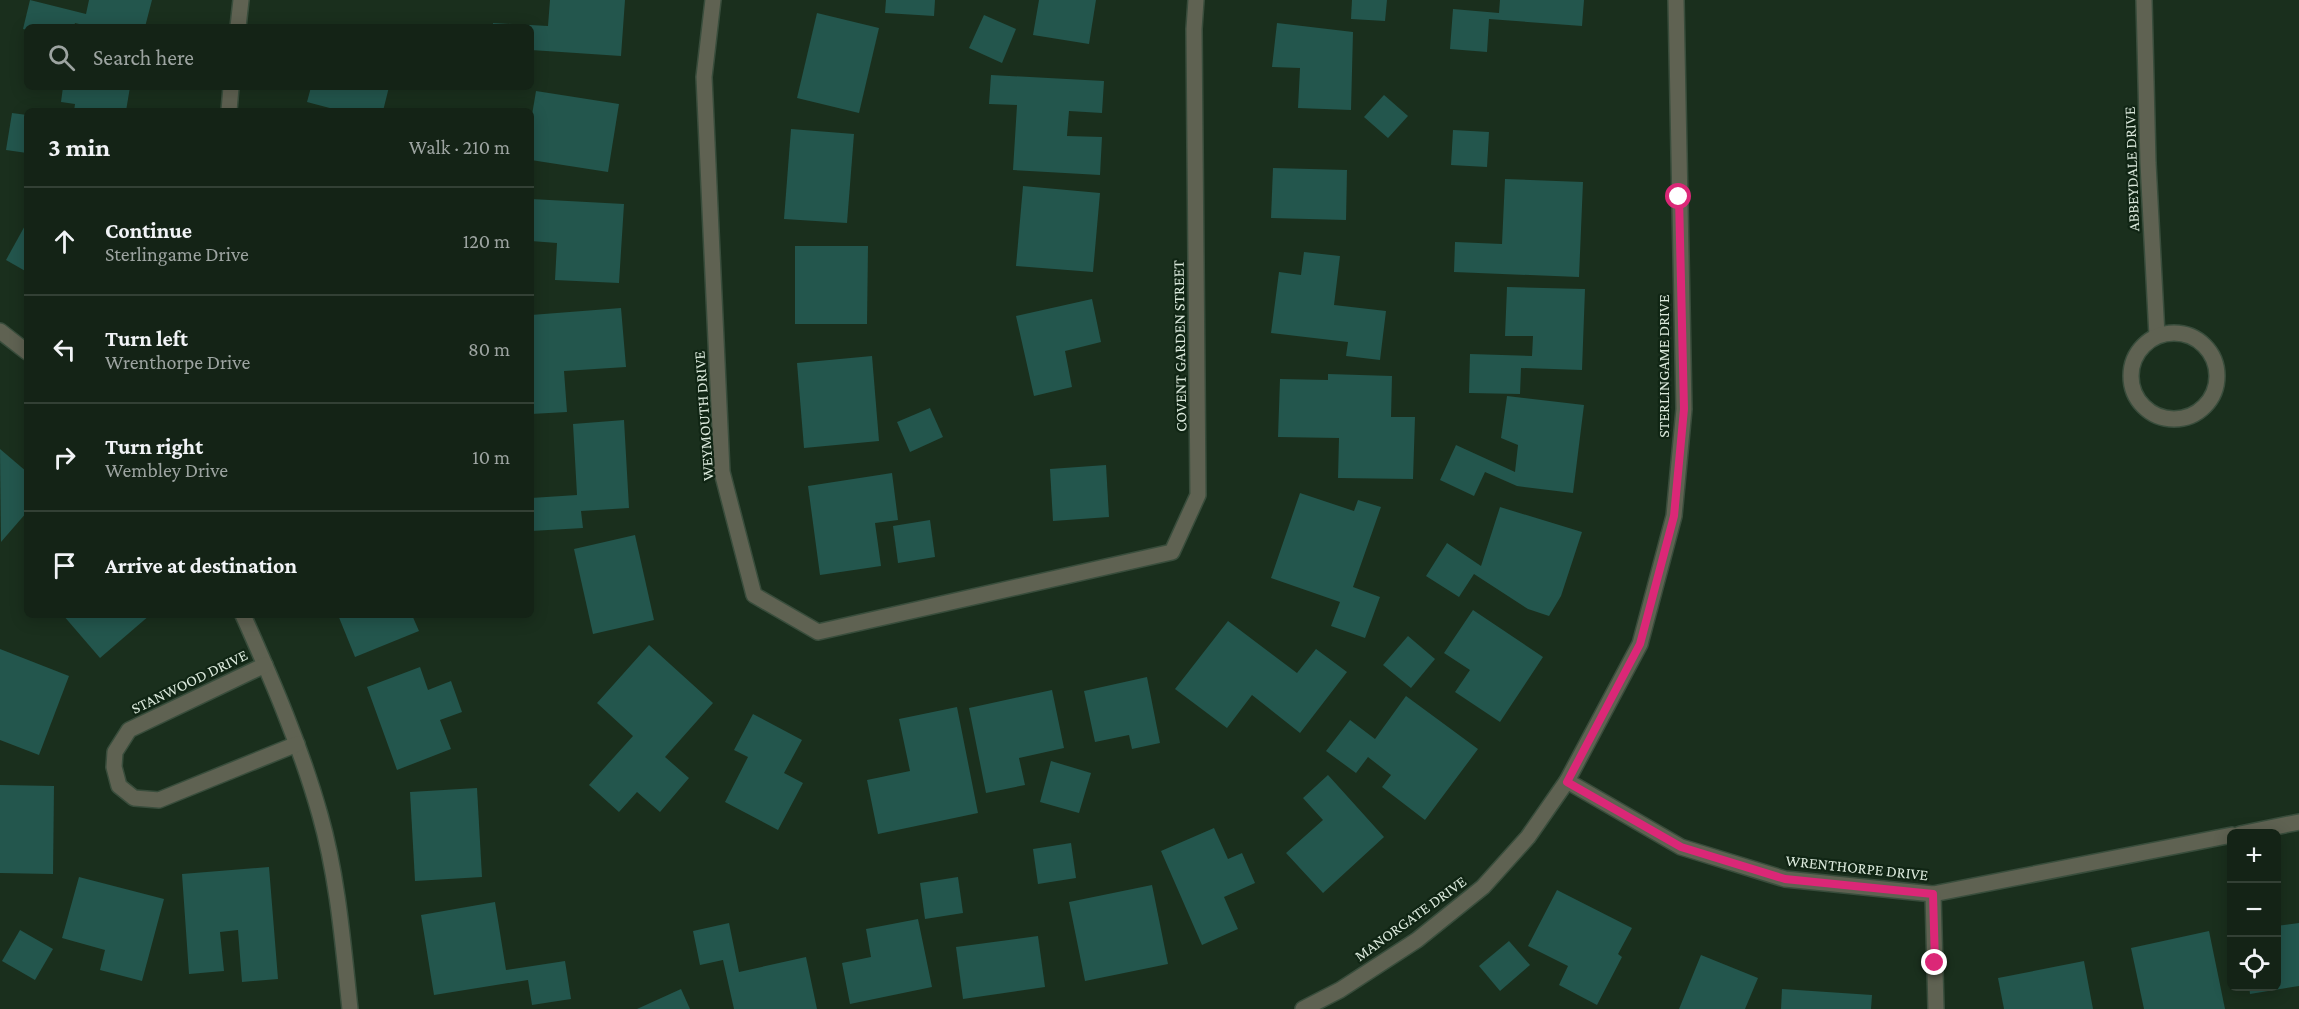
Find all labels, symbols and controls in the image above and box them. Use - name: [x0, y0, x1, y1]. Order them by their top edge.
- search box: [24, 24, 534, 90]
- icon: search: [45, 41, 78, 74]
- text: Search here: [93, 45, 194, 70]
- street label: ABBEYDALE DRIVE: [2121, 106, 2142, 232]
- text: 3 min: [48, 133, 110, 162]
- text: Walk · 210 m: [409, 136, 510, 158]
- route start: [1665, 183, 1691, 209]
- text: Continue: [105, 218, 192, 243]
- icon: ahead: [48, 225, 81, 258]
- text: 120 m: [463, 230, 510, 252]
- text: Sterlingame Drive: [105, 243, 249, 265]
- street label: COVENT GARDEN STREET: [1169, 260, 1189, 432]
- street label: STERLINGAME DRIVE: [1655, 294, 1672, 438]
- text: Turn left: [105, 326, 188, 351]
- icon: left: [48, 333, 81, 366]
- text: 80 m: [468, 338, 510, 360]
- street label: WEYMOUTH DRIVE: [690, 350, 717, 482]
- text: Wrenthorpe Drive: [105, 351, 250, 373]
- text: Turn right: [105, 434, 203, 459]
- icon: right: [48, 441, 81, 474]
- text: 10 m: [472, 446, 510, 468]
- text: Wembley Drive: [105, 459, 228, 481]
- icon: arrive: [48, 549, 81, 582]
- text: Arrive at destination: [105, 553, 297, 578]
- street label: STANWOOD DRIVE: [128, 646, 250, 717]
- map controls: [2227, 829, 2281, 991]
- button: +: [2227, 829, 2281, 883]
- street label: WRENTHORPE DRIVE: [1785, 852, 1929, 883]
- street label: MANORGATE DRIVE: [1351, 872, 1470, 965]
- button: −: [2227, 883, 2281, 937]
- button: locate: [2227, 937, 2281, 991]
- route end: [1921, 949, 1947, 975]

